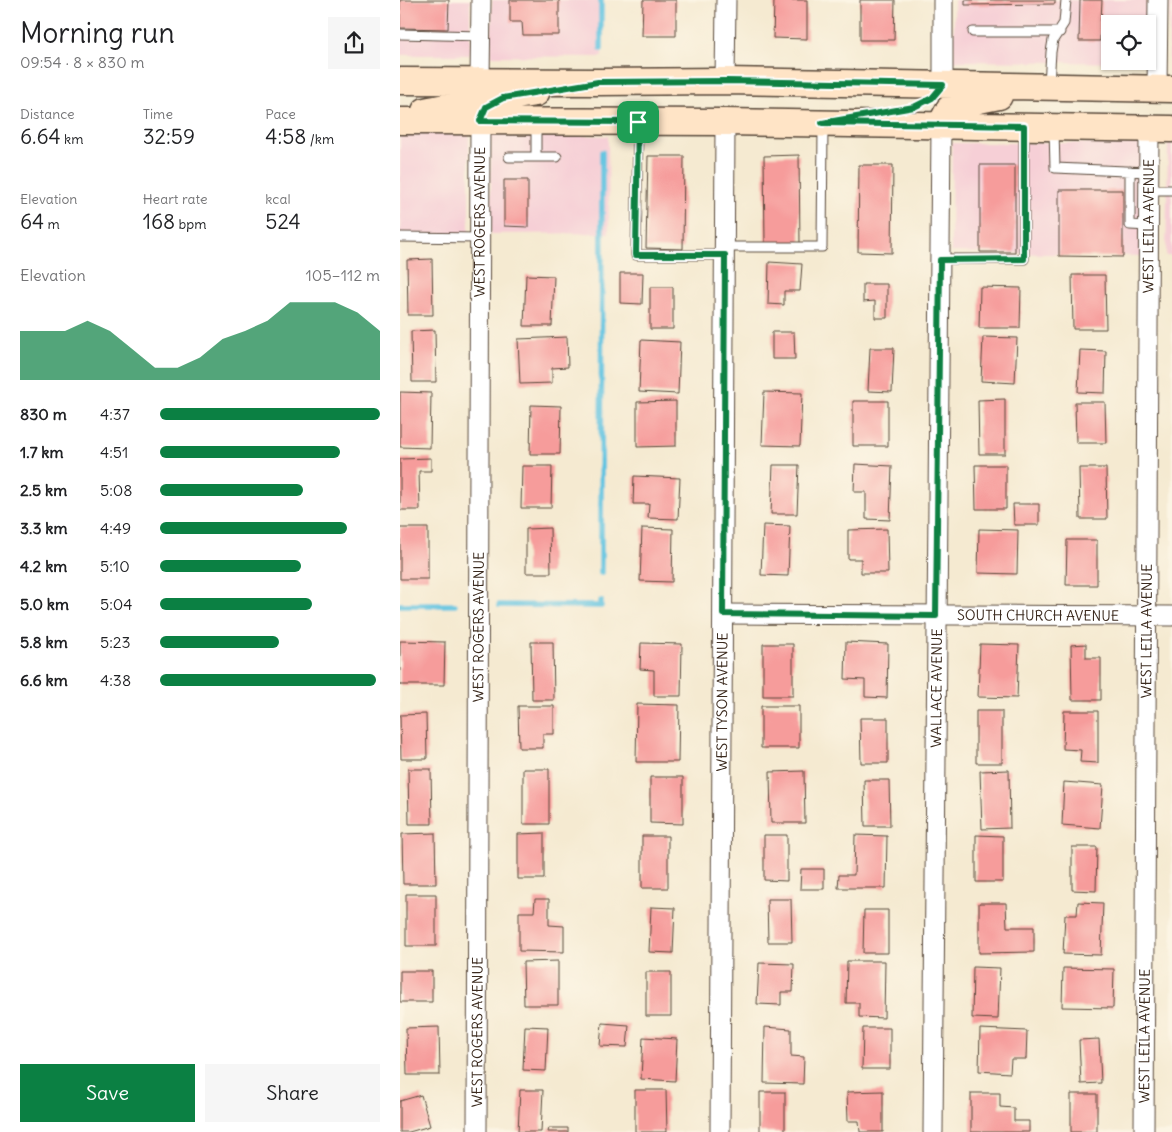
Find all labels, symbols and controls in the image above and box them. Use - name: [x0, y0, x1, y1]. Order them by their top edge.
- text: Morning run: [20, 15, 175, 51]
- map controls: [1101, 15, 1156, 70]
- button: locate: [1101, 15, 1156, 70]
- button: share: [328, 17, 380, 69]
- text: 09:54 · 8 × 830 m: [20, 52, 145, 72]
- pin: [617, 101, 659, 143]
- text: Distance: [20, 105, 75, 123]
- text: Time: [143, 105, 173, 123]
- text: Pace: [265, 105, 296, 123]
- icon: arrive: [624, 108, 652, 136]
- text: 6.64: [20, 123, 61, 150]
- text: 32:59: [143, 123, 195, 150]
- text: 4:58: [265, 123, 306, 150]
- text: km: [61, 130, 83, 148]
- text: /km: [306, 130, 334, 148]
- street label: WEST ROGERS AVENUE: [470, 147, 489, 297]
- street label: WEST LEILA AVENUE: [1139, 159, 1158, 293]
- text: Elevation: [20, 190, 77, 208]
- text: Heart rate: [143, 190, 208, 208]
- text: kcal: [265, 190, 291, 208]
- text: 64: [20, 208, 44, 235]
- text: 168: [143, 208, 175, 235]
- text: 524: [265, 208, 301, 235]
- text: m: [44, 215, 60, 233]
- text: bpm: [175, 215, 207, 233]
- text: Elevation: [20, 265, 86, 285]
- text: 105–112 m: [306, 265, 380, 285]
- text: 830 m: [20, 404, 67, 424]
- text: 4:37: [100, 404, 130, 424]
- text: 1.7 km: [20, 442, 64, 462]
- text: 4:51: [100, 442, 128, 462]
- text: 2.5 km: [20, 480, 67, 500]
- text: 5:08: [100, 480, 133, 500]
- text: 3.3 km: [20, 518, 68, 538]
- text: 4:49: [100, 518, 131, 538]
- street label: WEST ROGERS AVENUE: [469, 552, 488, 702]
- text: 4.2 km: [20, 556, 67, 576]
- text: 5:10: [100, 556, 130, 576]
- street label: WEST LEILA AVENUE: [1137, 564, 1156, 698]
- text: 5.0 km: [20, 594, 69, 614]
- text: 5:04: [100, 594, 133, 614]
- street label: SOUTH CHURCH AVENUE: [957, 606, 1119, 625]
- street label: WALLACE AVENUE: [927, 628, 946, 748]
- text: 5.8 km: [20, 632, 68, 652]
- text: 5:23: [100, 632, 131, 652]
- street label: WEST TYSON AVENUE: [713, 632, 731, 772]
- text: 6.6 km: [20, 670, 68, 690]
- text: 4:38: [100, 670, 131, 690]
- street label: WEST ROGERS AVENUE: [468, 957, 487, 1107]
- street label: WEST LEILA AVENUE: [1135, 969, 1154, 1103]
- button: Save: [20, 1064, 195, 1122]
- button: Share: [205, 1064, 380, 1122]

